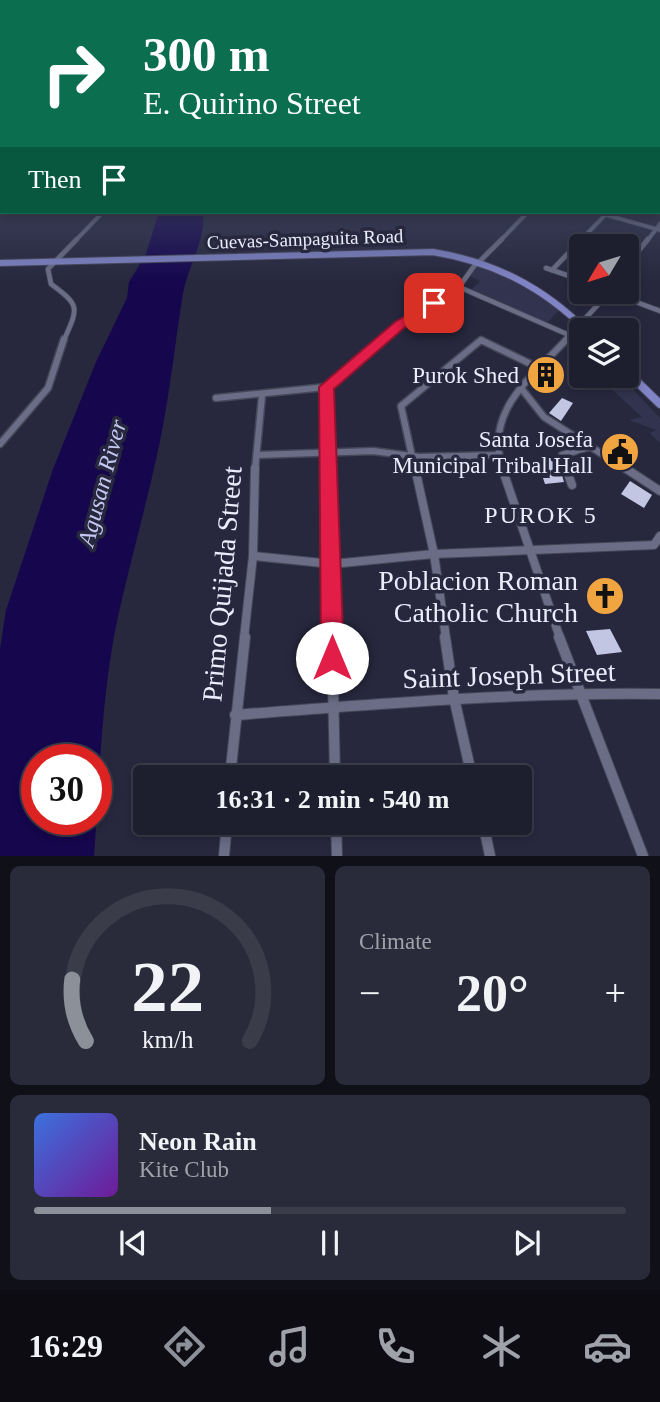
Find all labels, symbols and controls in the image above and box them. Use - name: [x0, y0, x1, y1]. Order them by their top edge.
- text: 300 m: [143, 27, 270, 82]
- icon: right: [28, 28, 119, 119]
- text: E. Quirino Street: [143, 85, 361, 121]
- icon: arrive: [95, 161, 133, 199]
- text: Then: [28, 165, 81, 194]
- street label: Cuevas-Sampaguita Road: [206, 225, 404, 253]
- north arrow: [569, 234, 639, 304]
- map controls: [569, 234, 639, 388]
- pin: [404, 273, 464, 333]
- icon: arrive: [415, 284, 453, 322]
- button: layers: [569, 318, 639, 388]
- building icon: Purok Shed: [525, 354, 567, 396]
- place label: Purok Shed: [412, 363, 519, 388]
- water label: Agusan River: [72, 416, 132, 551]
- place label: Santa Josefa Municipal Tribal Hall: [392, 427, 593, 478]
- public building icon: Santa Josefa Municipal Tribal Hall: [599, 431, 641, 473]
- street label: Primo Quijada Street: [196, 465, 248, 703]
- district label: PUROK 5: [484, 502, 598, 528]
- place label: Poblacion Roman Catholic Church: [378, 565, 578, 628]
- church icon: Poblacion Roman Catholic Church: [584, 575, 626, 617]
- position arrow: [295, 621, 369, 695]
- street label: Saint Joseph Street: [402, 656, 616, 694]
- speed limit sign: 30: [21, 744, 112, 835]
- text: 16:31 · 2 min · 540 m: [216, 785, 450, 814]
- text: Climate: [359, 929, 432, 954]
- text: 22: [131, 947, 204, 1028]
- text: 20°: [456, 965, 529, 1022]
- text: −: [359, 972, 380, 1014]
- text: +: [605, 972, 626, 1014]
- text: km/h: [142, 1026, 194, 1053]
- text: Neon Rain: [139, 1127, 257, 1156]
- text: Kite Club: [139, 1157, 229, 1182]
- icon: previous: [114, 1224, 152, 1262]
- icon: pause: [311, 1224, 349, 1262]
- icon: next: [508, 1224, 546, 1262]
- icon: directions: [160, 1322, 209, 1371]
- icon: music: [265, 1322, 314, 1371]
- icon: phone: [371, 1322, 420, 1371]
- icon: climate: [477, 1322, 526, 1371]
- icon: car: [583, 1322, 632, 1371]
- text: 16:29: [28, 1328, 103, 1364]

